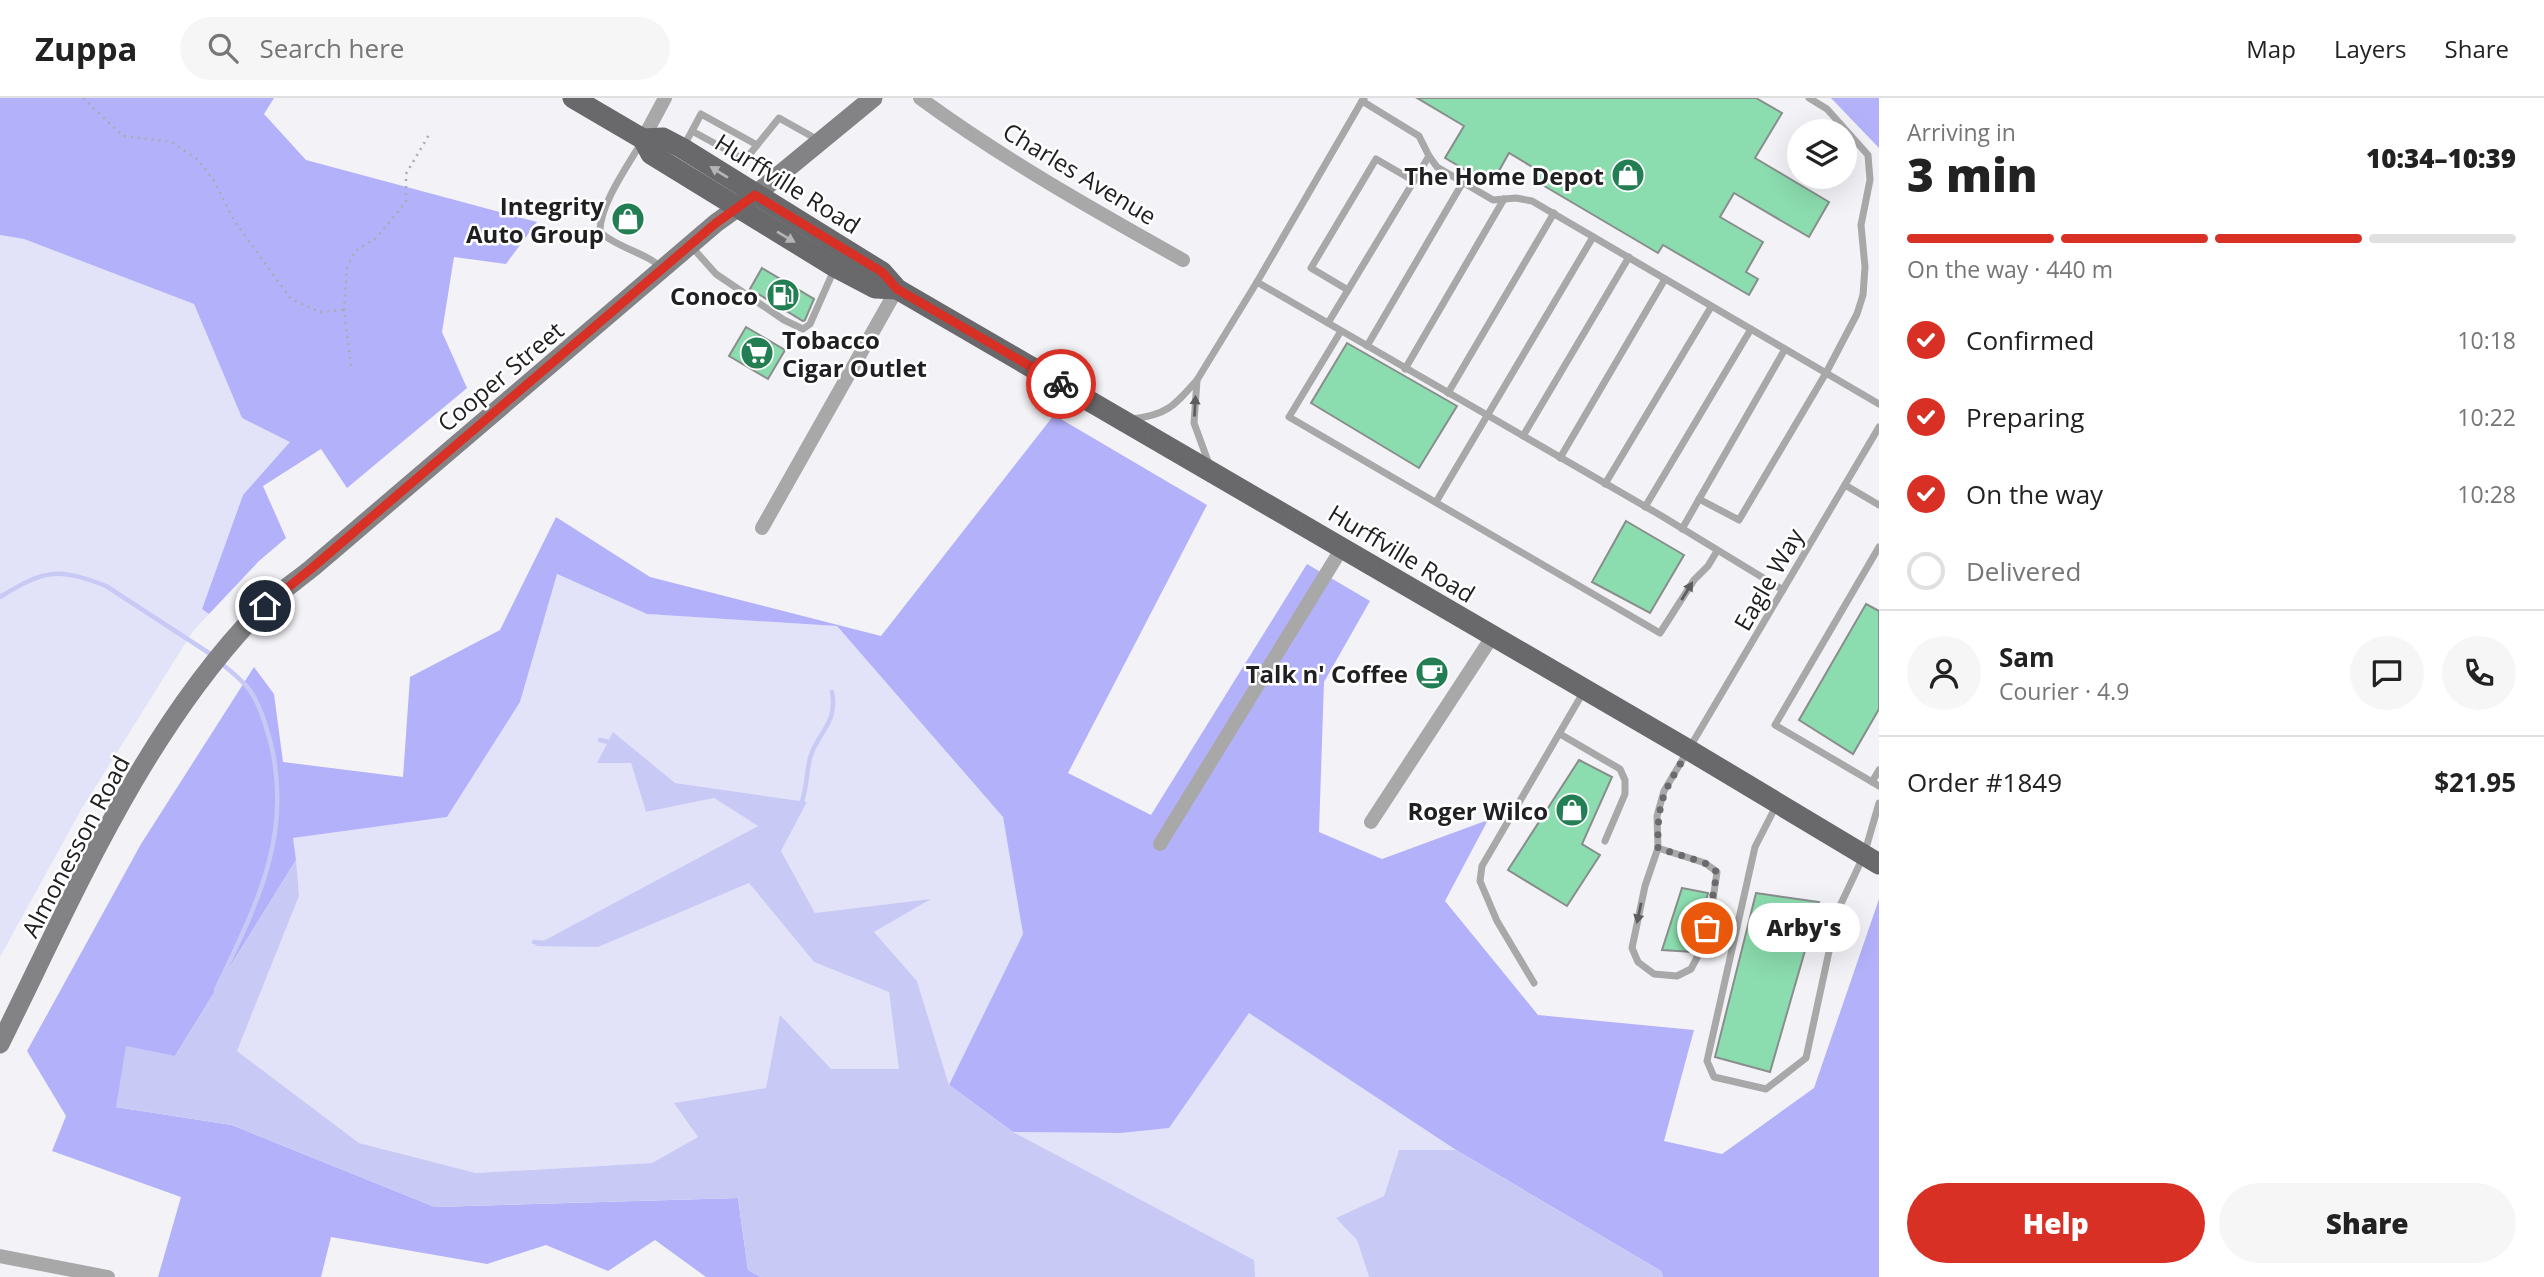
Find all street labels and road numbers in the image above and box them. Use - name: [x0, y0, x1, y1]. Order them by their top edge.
- street label: Charles Avenue: [997, 114, 1163, 232]
- street label: Hurffville Road: [709, 125, 867, 241]
- street label: Cooper Street: [430, 313, 570, 439]
- street label: Hurffville Road: [1323, 496, 1481, 610]
- street label: Eagle Way: [1725, 521, 1811, 636]
- street label: Almonesson Road: [13, 749, 137, 943]

